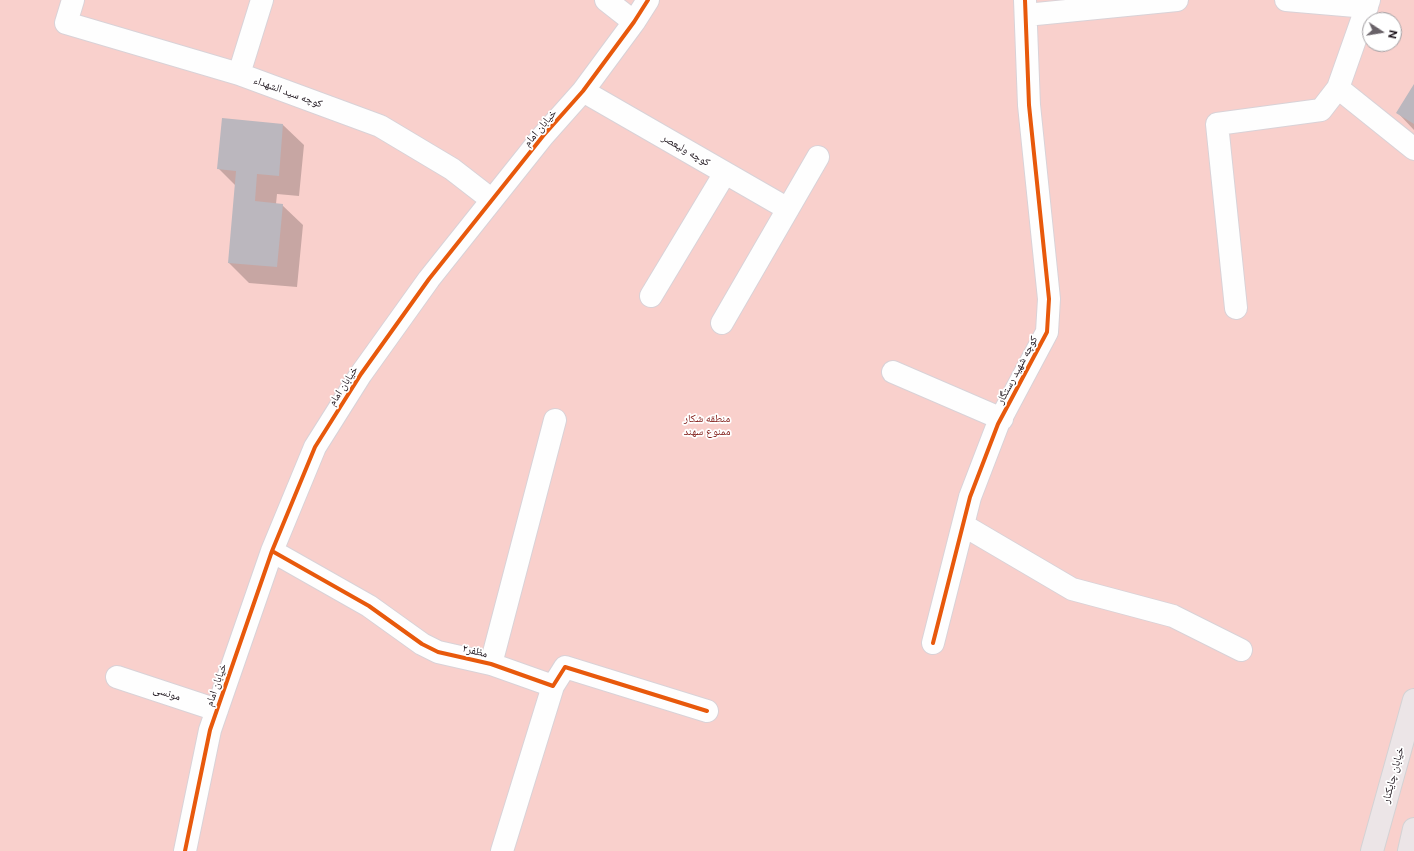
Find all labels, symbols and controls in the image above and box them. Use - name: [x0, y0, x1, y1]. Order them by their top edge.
- north arrow: [1362, 12, 1402, 52]
- text: N: [1386, 29, 1400, 40]
- street label: کوچه سید الشهداء: [252, 73, 324, 111]
- street label: خیابان امام: [521, 107, 559, 149]
- street label: کوچه ولیعصر: [660, 131, 712, 169]
- street label: کوچه شهید رستگار: [994, 334, 1040, 406]
- street label: خیابان امام: [325, 364, 361, 408]
- park label: منطقه شکار ممنوع سهند: [683, 412, 731, 438]
- street label: مظفر۲: [461, 642, 489, 660]
- street label: خیابان امام: [203, 662, 229, 708]
- street label: مونسی: [152, 682, 182, 704]
- street label: خیابان چایکنار: [1379, 746, 1407, 804]

